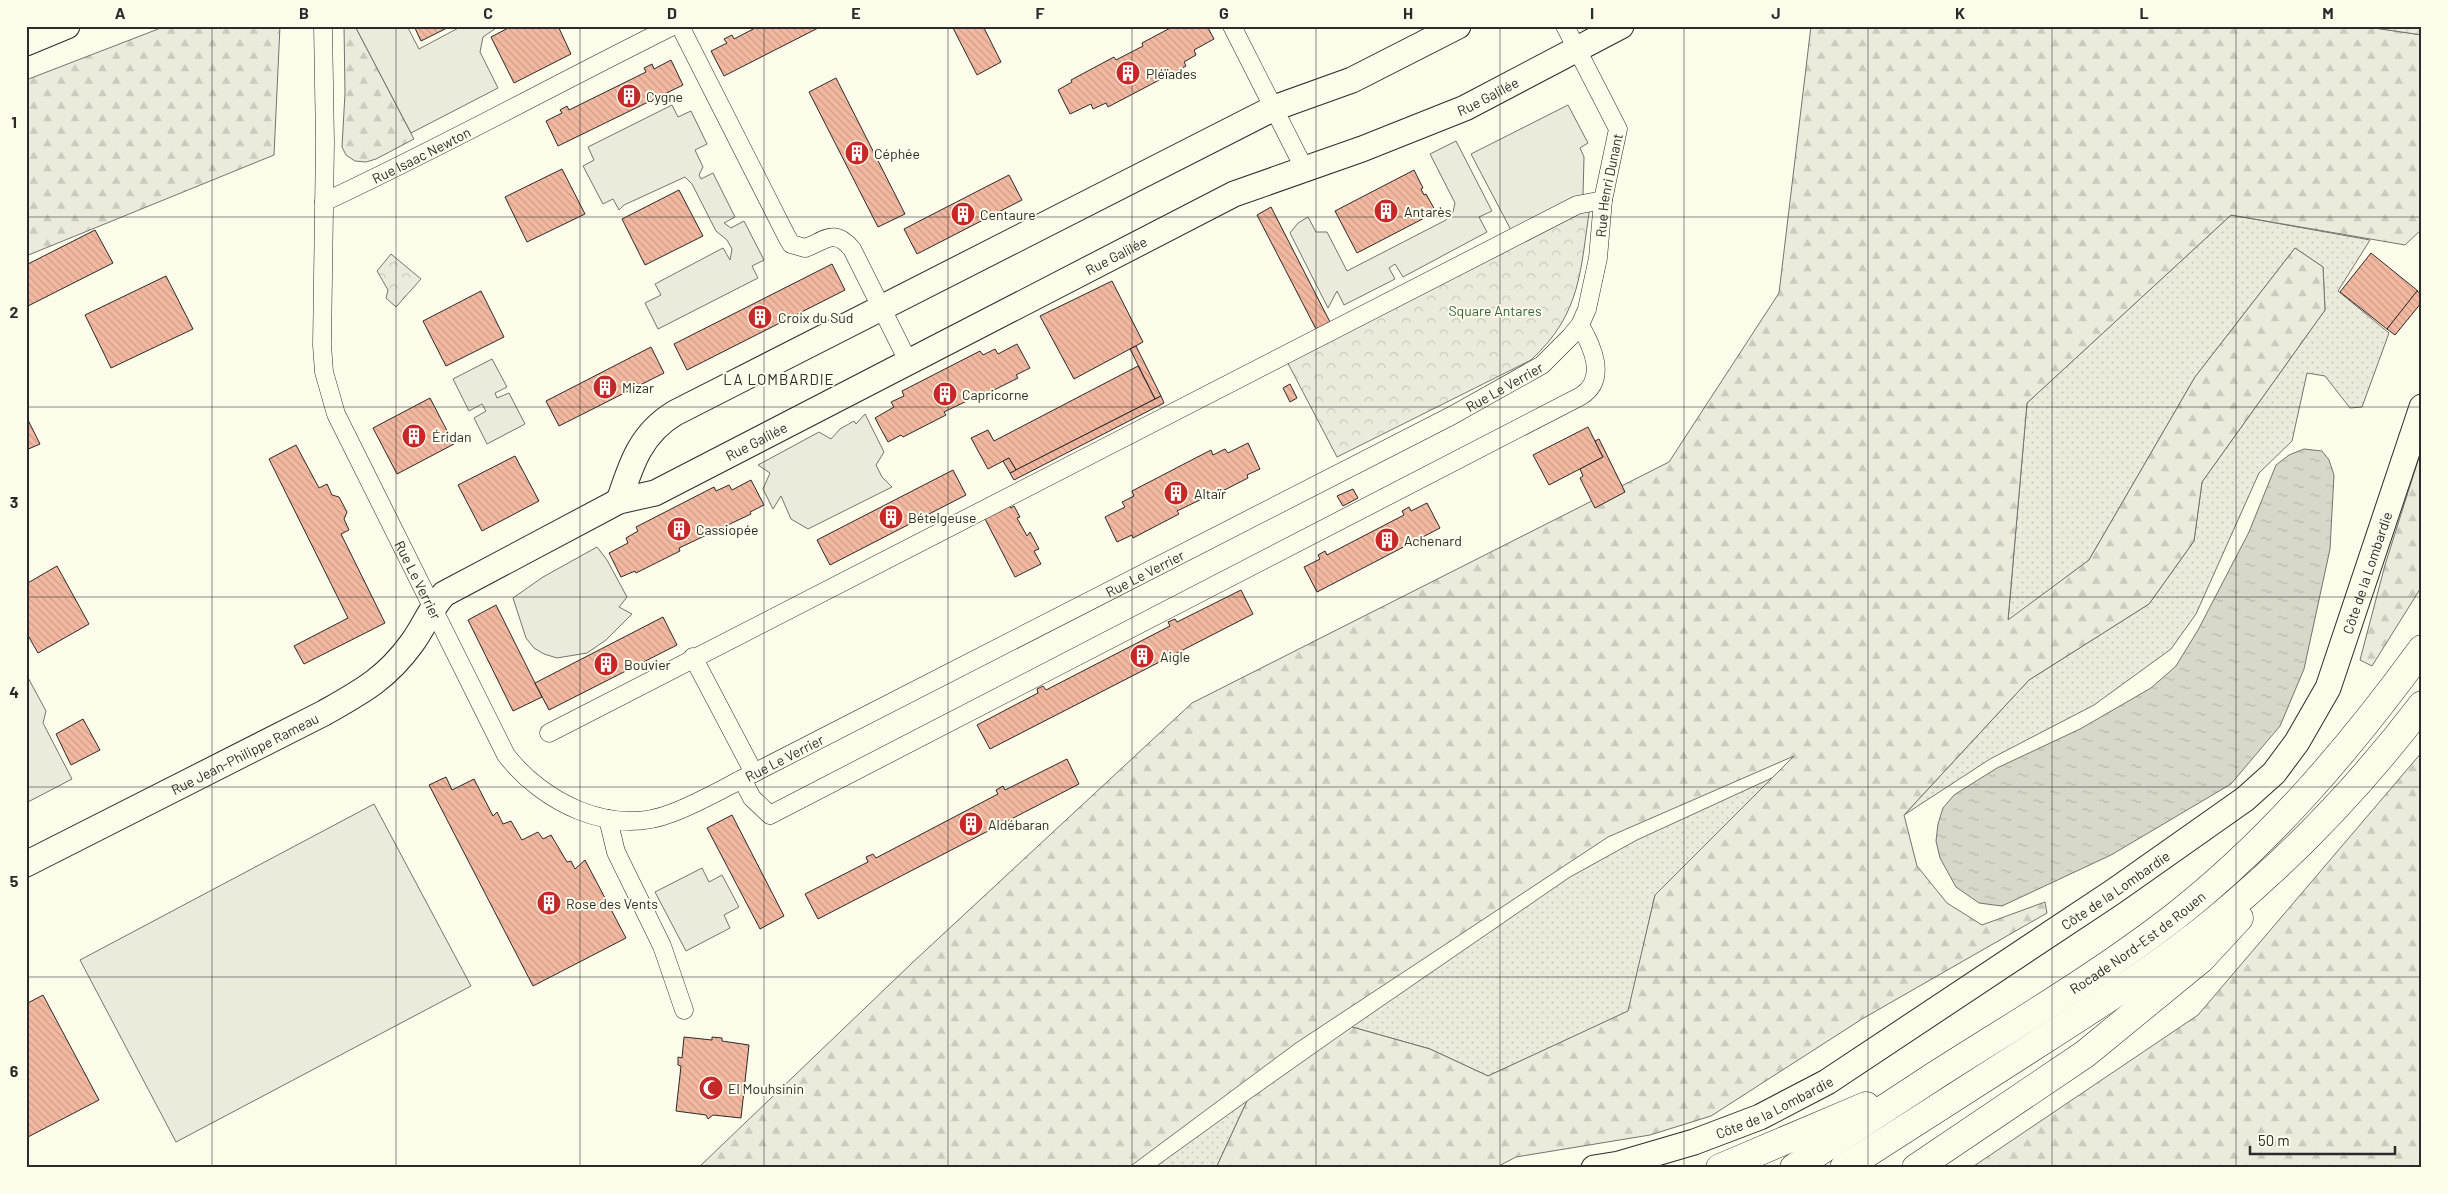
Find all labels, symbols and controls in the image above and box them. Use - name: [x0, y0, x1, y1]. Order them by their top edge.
- text: A: [115, 3, 126, 22]
- text: B: [299, 3, 309, 22]
- text: C: [483, 3, 493, 22]
- text: D: [667, 3, 677, 22]
- text: E: [851, 3, 861, 22]
- text: F: [1036, 3, 1045, 22]
- text: G: [1219, 3, 1229, 22]
- text: H: [1403, 3, 1413, 22]
- text: I: [1590, 3, 1594, 22]
- text: J: [1771, 3, 1781, 22]
- text: K: [1955, 3, 1965, 22]
- text: L: [2139, 3, 2149, 22]
- text: M: [2322, 3, 2334, 22]
- building icon: Pléïades: [1115, 60, 1141, 86]
- place label: Pléïades: [1146, 65, 1197, 82]
- street label: Rue Galilée: [1454, 73, 1521, 119]
- building icon: Cygne: [616, 83, 642, 109]
- place label: Cygne: [646, 88, 683, 105]
- text: 1: [11, 112, 17, 131]
- street label: Rue Isaac Newton: [369, 123, 473, 186]
- street label: Rue Henri Dunant: [1591, 132, 1625, 238]
- building icon: Céphée: [844, 140, 870, 166]
- place label: Céphée: [874, 145, 920, 162]
- building icon: Antarès: [1373, 198, 1399, 224]
- building icon: Centaure: [950, 201, 976, 227]
- place label: Antarès: [1404, 203, 1452, 220]
- place label: Centaure: [980, 206, 1036, 223]
- street label: Rue Galilée: [1082, 232, 1150, 278]
- text: 2: [10, 302, 19, 321]
- park label: Square Antares: [1448, 302, 1542, 319]
- building icon: Croix du Sud: [747, 304, 773, 330]
- place label: Croix du Sud: [778, 309, 853, 326]
- street label: Rue Le Verrier: [1462, 358, 1546, 415]
- district label: LA LOMBARDIE: [723, 370, 835, 388]
- building icon: Mizar: [592, 374, 618, 400]
- place label: Mizar: [622, 379, 654, 396]
- building icon: Capricorne: [932, 381, 958, 407]
- place label: Capricorne: [962, 386, 1029, 403]
- street label: Rue Galilée: [722, 418, 790, 464]
- building icon: Éridan: [401, 423, 427, 449]
- place label: Éridan: [432, 428, 471, 445]
- building icon: Altaïr: [1163, 480, 1189, 506]
- place label: Altaïr: [1194, 485, 1226, 502]
- text: 3: [10, 492, 18, 511]
- building icon: Bételgeuse: [878, 504, 904, 530]
- place label: Bételgeuse: [908, 509, 976, 526]
- street label: Côte de la Lombardie: [2338, 509, 2395, 636]
- building icon: Cassiopée: [666, 516, 692, 542]
- place label: Cassiopée: [696, 521, 759, 538]
- building icon: Achenard: [1374, 527, 1400, 553]
- place label: Achenard: [1404, 532, 1462, 549]
- street label: Rue Le Verrier: [392, 537, 445, 622]
- street label: Rue Le Verrier: [1102, 546, 1187, 600]
- building icon: Aigle: [1129, 643, 1155, 669]
- place label: Aigle: [1160, 648, 1190, 665]
- building icon: Bouvier: [593, 651, 619, 677]
- place label: Bouvier: [624, 656, 671, 673]
- text: 4: [9, 682, 19, 701]
- street label: Rue Jean-Philippe Rameau: [168, 709, 321, 798]
- street label: Rue Le Verrier: [742, 730, 826, 785]
- building icon: Aldébaran: [958, 811, 984, 837]
- place label: Aldébaran: [988, 816, 1049, 833]
- street label: Côte de la Lombardie: [2058, 846, 2173, 933]
- text: 5: [10, 871, 19, 890]
- street label: Rocade Nord-Est de Rouen: [2066, 887, 2208, 997]
- building icon: Rose des Vents: [536, 890, 562, 916]
- place label: Rose des Vents: [566, 895, 658, 912]
- text: 6: [10, 1061, 19, 1080]
- street label: Côte de la Lombardie: [1713, 1072, 1836, 1142]
- mosque icon: El Mouhsinin: [698, 1075, 724, 1101]
- place label: El Mouhsinin: [728, 1080, 804, 1097]
- scale bar: [2250, 1124, 2396, 1156]
- text: 50 m: [2258, 1131, 2290, 1149]

